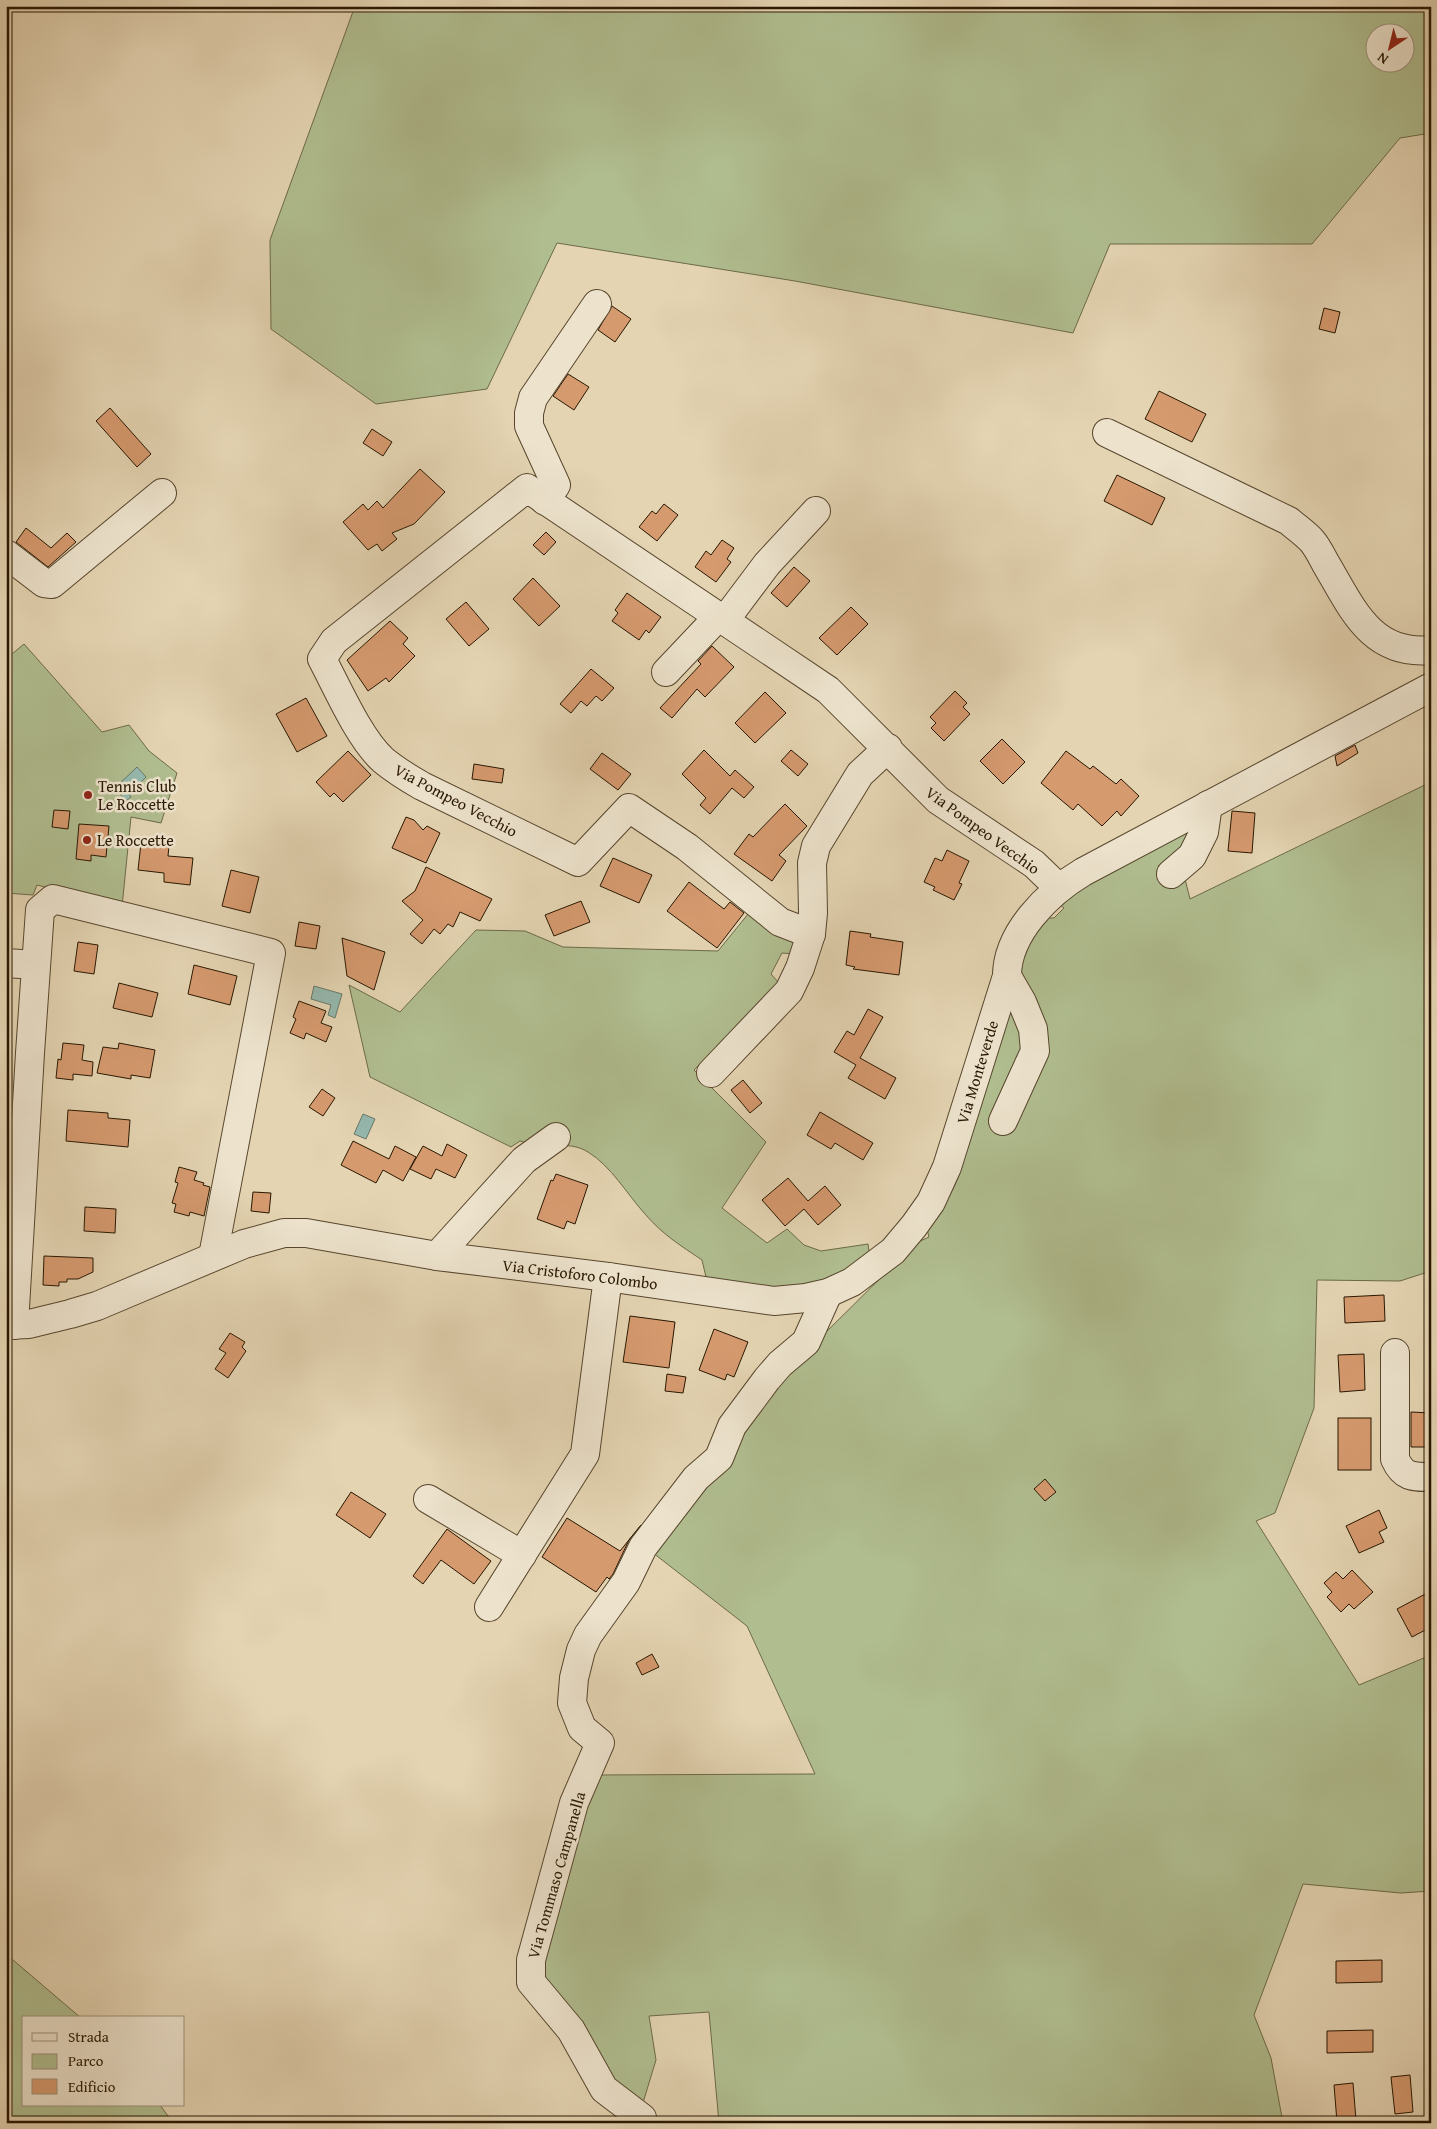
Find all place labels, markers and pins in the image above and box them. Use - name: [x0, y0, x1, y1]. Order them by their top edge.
- place label: Tennis Club Le Roccette: [98, 774, 176, 816]
- marker: Tennis Club Le Roccette: [82, 789, 94, 801]
- place label: Le Roccette: [97, 828, 174, 852]
- marker: Le Roccette: [81, 834, 93, 846]

